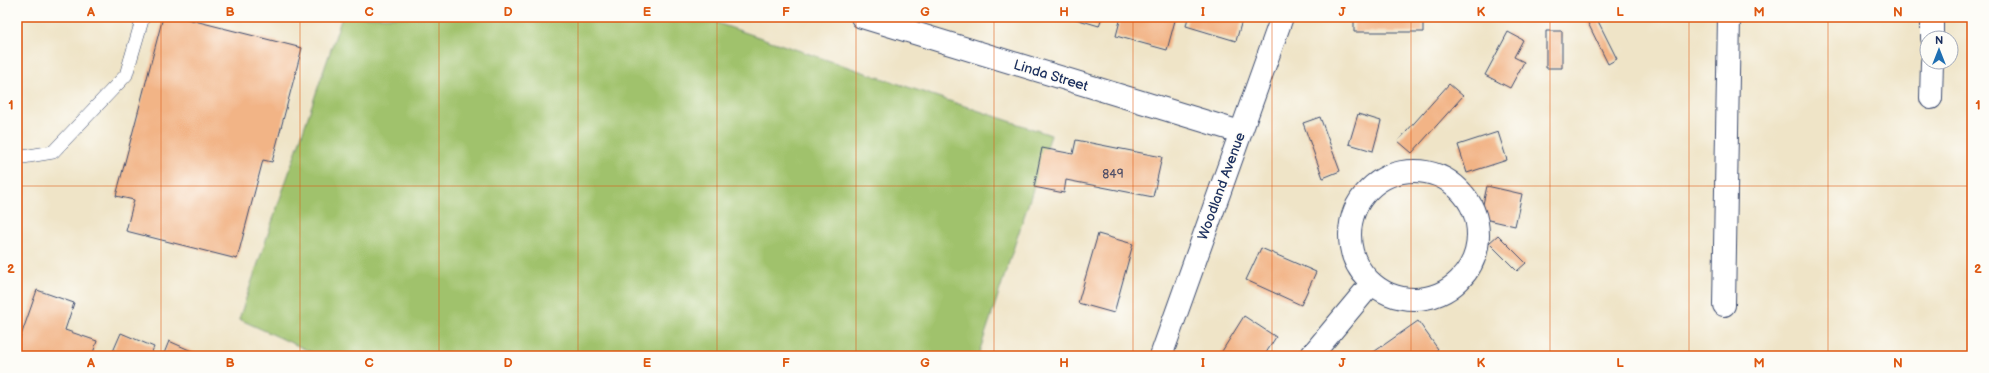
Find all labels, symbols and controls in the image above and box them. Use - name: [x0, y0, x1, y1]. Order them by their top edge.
- text: A: [86, 4, 95, 20]
- text: B: [225, 4, 235, 20]
- text: C: [364, 4, 374, 20]
- text: D: [503, 4, 513, 20]
- text: E: [643, 4, 652, 20]
- text: F: [782, 4, 790, 20]
- text: G: [920, 4, 930, 20]
- text: H: [1059, 4, 1069, 20]
- text: I: [1201, 4, 1205, 20]
- text: J: [1338, 4, 1346, 20]
- text: K: [1477, 4, 1486, 20]
- text: L: [1616, 4, 1624, 20]
- text: M: [1753, 4, 1765, 20]
- text: N: [1893, 4, 1903, 20]
- north arrow: [1919, 30, 1959, 70]
- text: N: [1935, 34, 1943, 47]
- street label: Linda Street: [1011, 56, 1091, 95]
- text: 1: [8, 97, 14, 113]
- text: 1: [1975, 97, 1981, 113]
- street label: Woodland Avenue: [1194, 130, 1249, 242]
- house number: 849: [1102, 167, 1124, 182]
- text: 2: [7, 261, 15, 277]
- text: 2: [1974, 261, 1982, 277]
- text: A: [86, 355, 95, 371]
- text: B: [225, 355, 235, 371]
- text: C: [364, 355, 374, 371]
- text: D: [503, 355, 513, 371]
- text: E: [643, 355, 652, 371]
- text: F: [782, 355, 790, 371]
- text: G: [920, 355, 930, 371]
- text: H: [1059, 355, 1069, 371]
- text: I: [1201, 355, 1205, 371]
- text: J: [1338, 355, 1346, 371]
- text: K: [1477, 355, 1486, 371]
- text: L: [1616, 355, 1624, 371]
- text: M: [1753, 355, 1765, 371]
- text: N: [1893, 355, 1903, 371]

